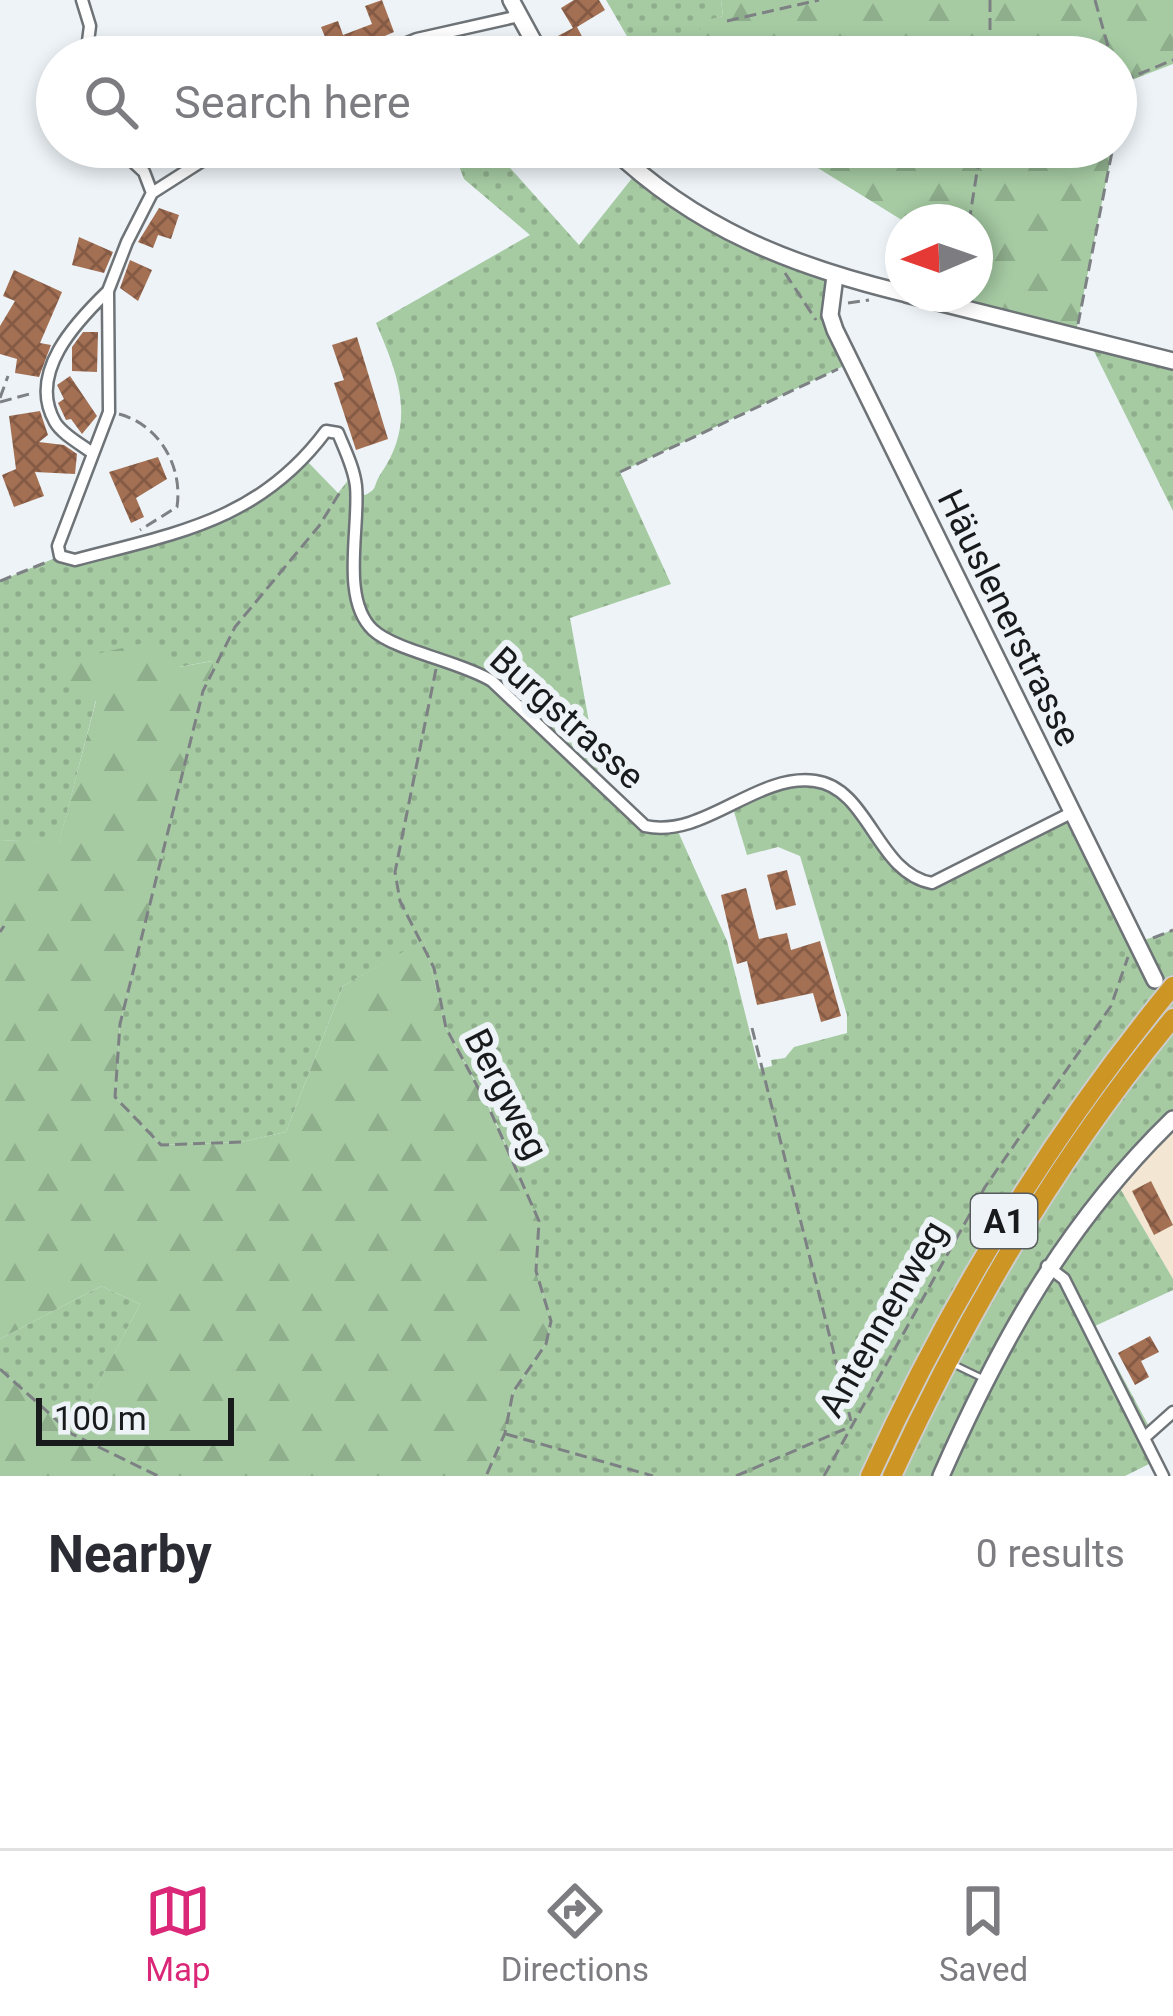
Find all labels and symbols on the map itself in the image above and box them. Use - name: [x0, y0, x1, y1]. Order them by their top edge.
- north arrow: [885, 204, 993, 312]
- street label: Häuslenerstrasse: [929, 483, 1089, 753]
- street label: Burgstrasse: [482, 638, 652, 798]
- street label: Bergweg: [456, 1022, 556, 1166]
- road number: A1: [971, 1194, 1037, 1248]
- street label: Antennenweg: [810, 1214, 956, 1424]
- scale bar: [36, 1392, 234, 1445]

